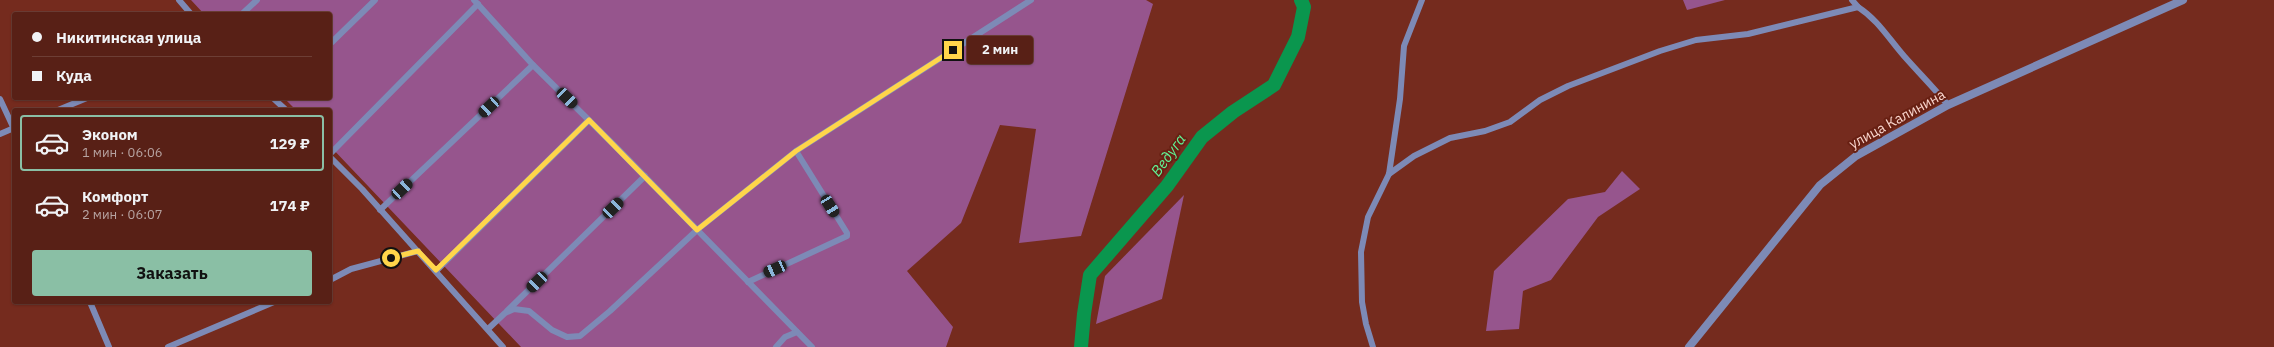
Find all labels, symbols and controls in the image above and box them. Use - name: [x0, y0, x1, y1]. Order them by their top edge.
- text: Никитинская улица: [56, 28, 201, 47]
- callout: 2 мин: [967, 36, 1033, 64]
- route end: [944, 41, 962, 59]
- text: 2 мин: [982, 41, 1018, 58]
- text: Куда: [56, 66, 92, 85]
- car: [554, 85, 580, 111]
- street label: улица Калинина: [1846, 85, 1949, 153]
- car: [476, 94, 502, 120]
- icon: car: [34, 125, 70, 161]
- text: Эконом: [82, 125, 138, 144]
- water label: Ведуга: [1146, 130, 1190, 180]
- text: 129 ₽: [270, 134, 310, 153]
- text: 1 мин · 06:06: [82, 144, 163, 161]
- car: [389, 176, 415, 202]
- icon: car: [34, 187, 70, 223]
- text: Комфорт: [82, 187, 148, 206]
- car: [819, 193, 841, 219]
- car: [600, 195, 626, 221]
- text: 174 ₽: [270, 196, 310, 215]
- text: 2 мин · 06:07: [82, 206, 163, 223]
- route start: [382, 249, 400, 267]
- button: Заказать: [32, 250, 312, 296]
- car: [762, 259, 788, 279]
- car: [524, 269, 550, 295]

